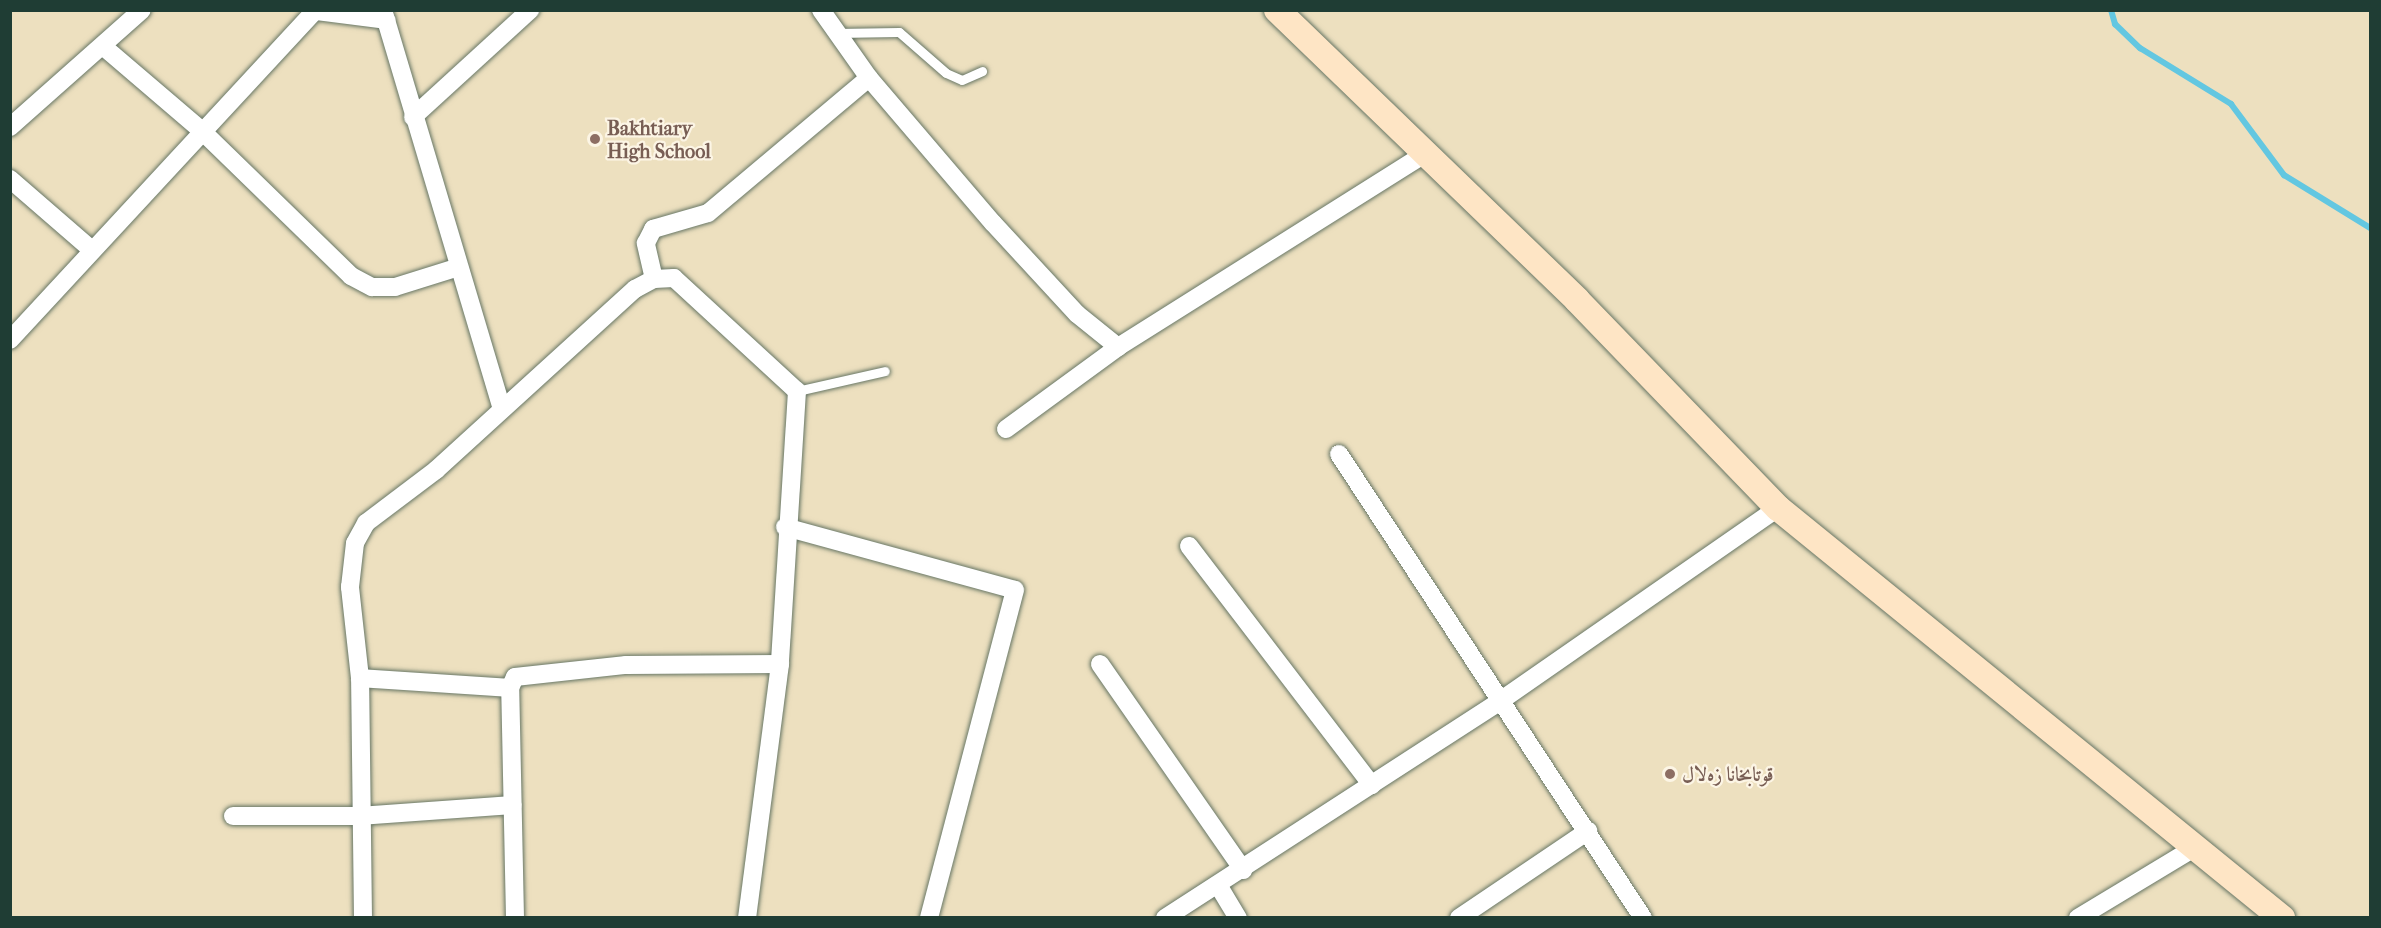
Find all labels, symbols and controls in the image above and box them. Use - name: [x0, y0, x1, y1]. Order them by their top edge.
- place label: Bakhtiary High School: [607, 116, 711, 163]
- marker: Bakhtiary High School: [588, 132, 602, 146]
- place label: قوتابخانا زەلال: [1682, 762, 1774, 786]
- marker: قوتابخانا زەلال: [1663, 767, 1677, 781]

